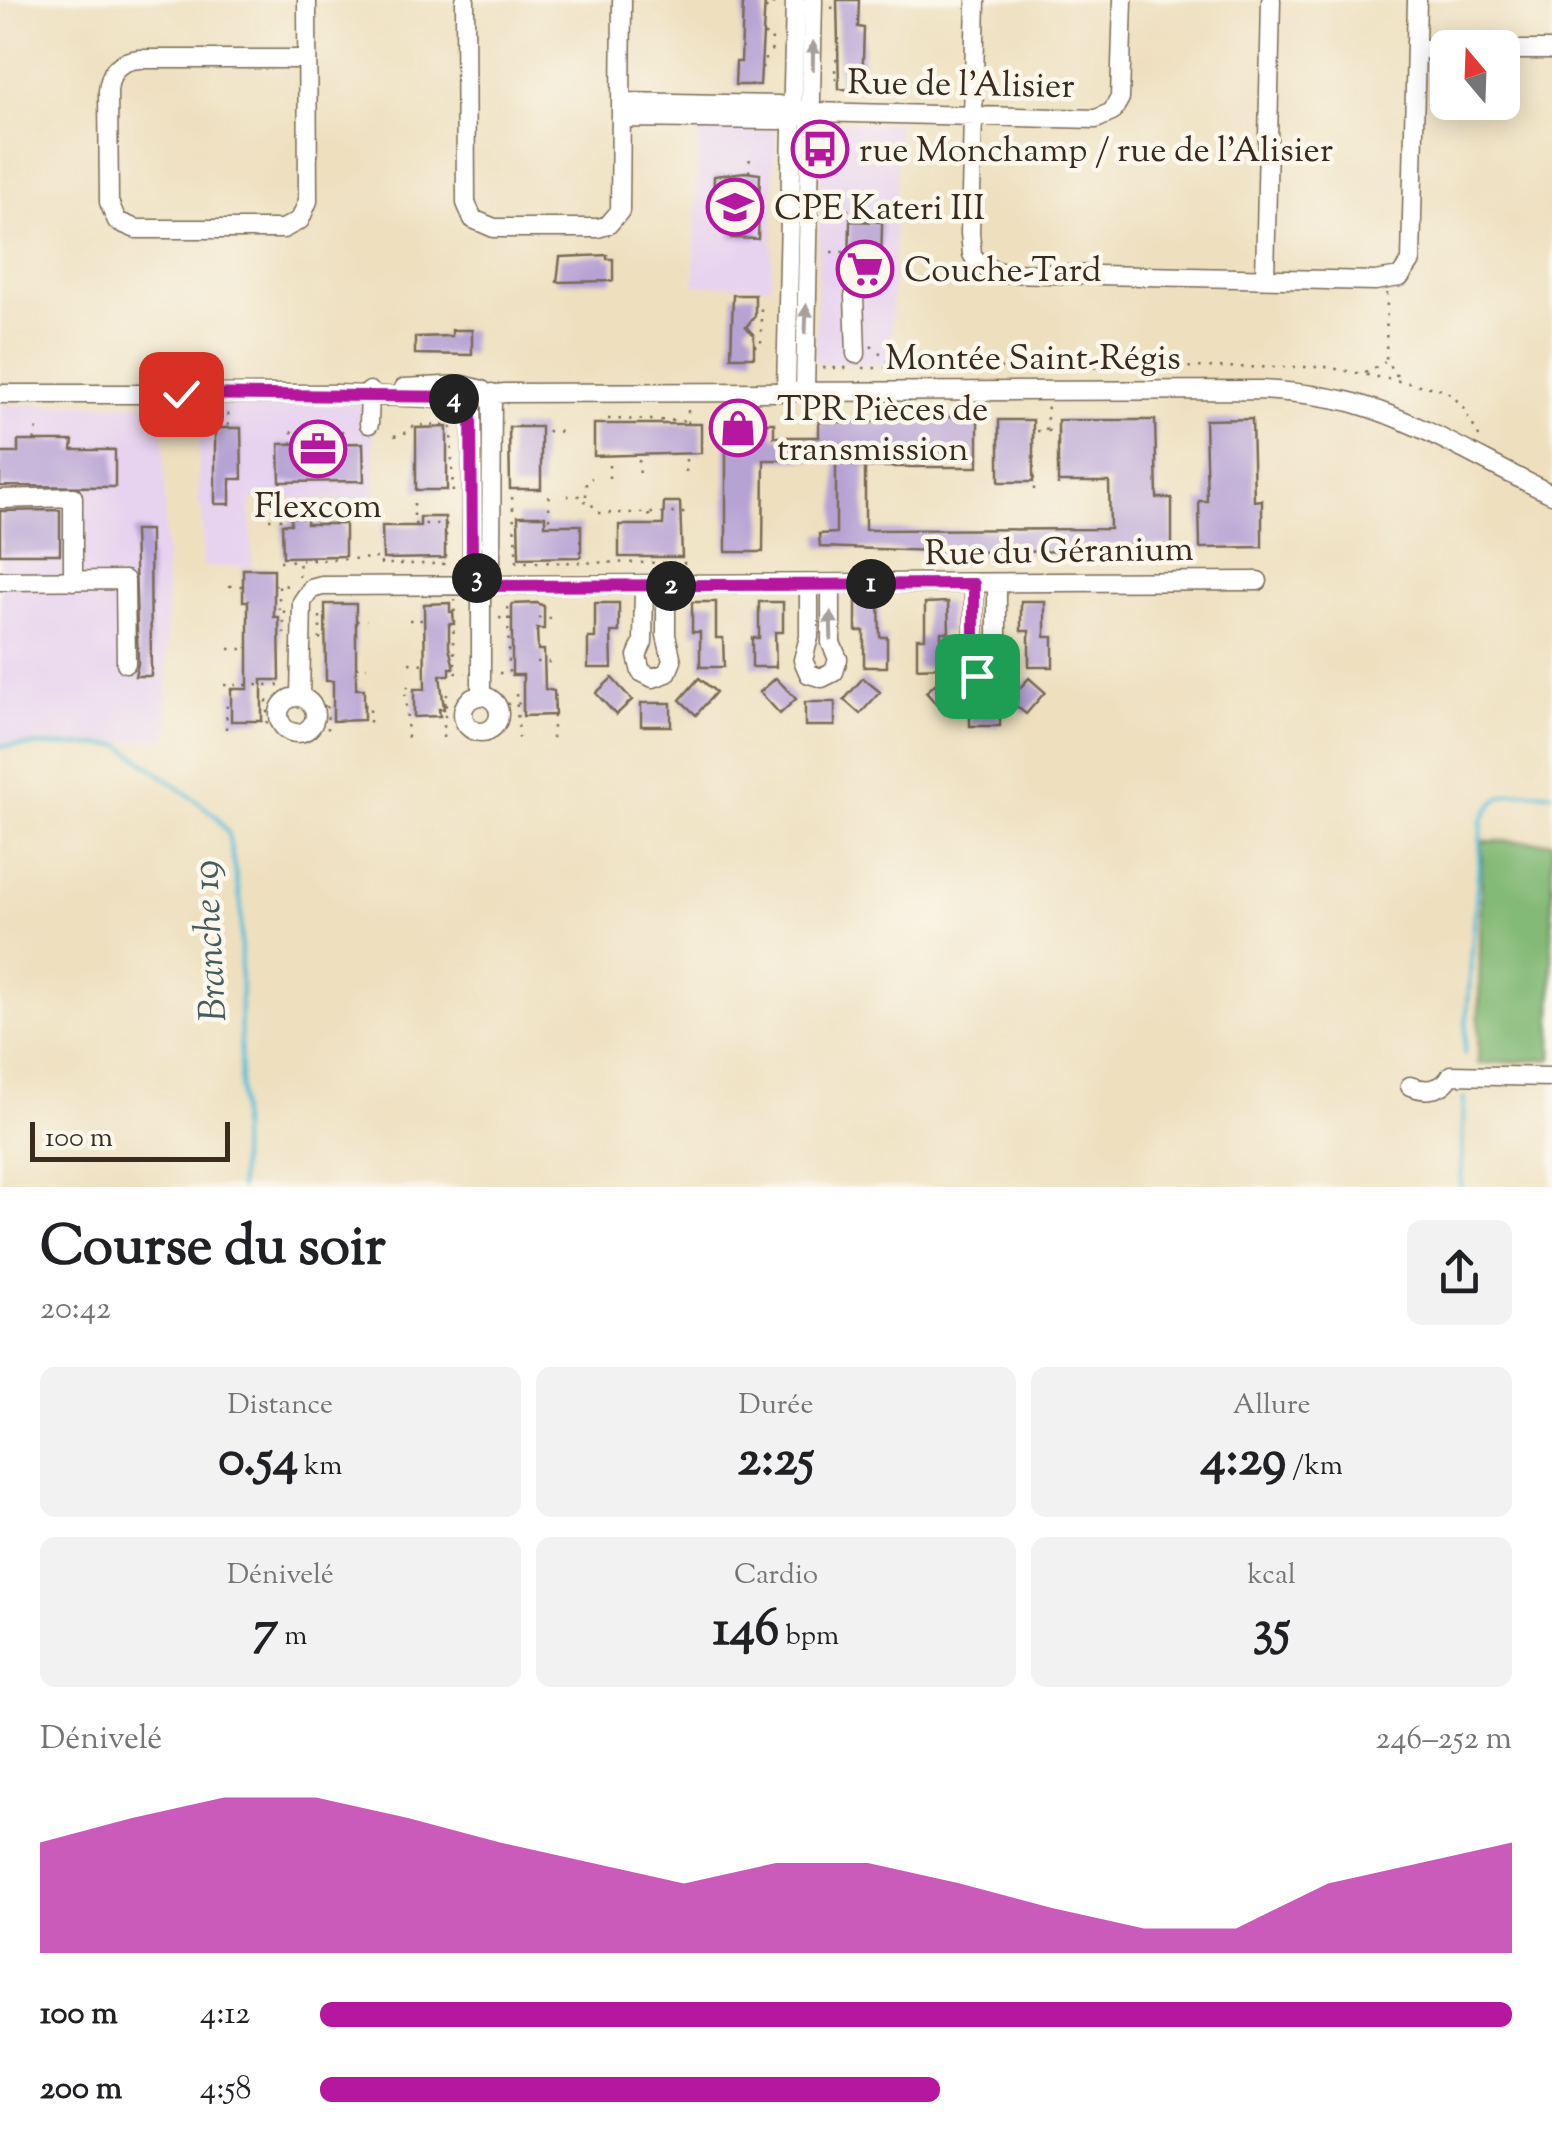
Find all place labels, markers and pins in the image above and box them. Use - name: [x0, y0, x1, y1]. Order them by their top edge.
- bus stop icon: rue Monchamp / rue de l'Alisier: [790, 119, 850, 179]
- place label: rue Monchamp / rue de l'Alisier: [859, 127, 1333, 178]
- school or university icon: CPE Kateri III: [705, 177, 765, 237]
- place label: CPE Kateri III: [774, 185, 985, 236]
- supermarket icon: Couche-Tard: [835, 239, 895, 299]
- place label: Couche-Tard: [904, 247, 1102, 298]
- pin: [139, 352, 224, 437]
- pin: 4: [429, 374, 479, 424]
- place label: TPR Pièces de transmission: [777, 386, 988, 477]
- shop icon: TPR Pièces de transmission: [708, 398, 768, 458]
- office icon: Flexcom: [288, 419, 348, 479]
- place label: Flexcom: [254, 483, 382, 534]
- pin: 3: [452, 553, 502, 603]
- pin: 1: [846, 559, 896, 609]
- pin: 2: [646, 561, 696, 611]
- pin: [935, 634, 1020, 719]

